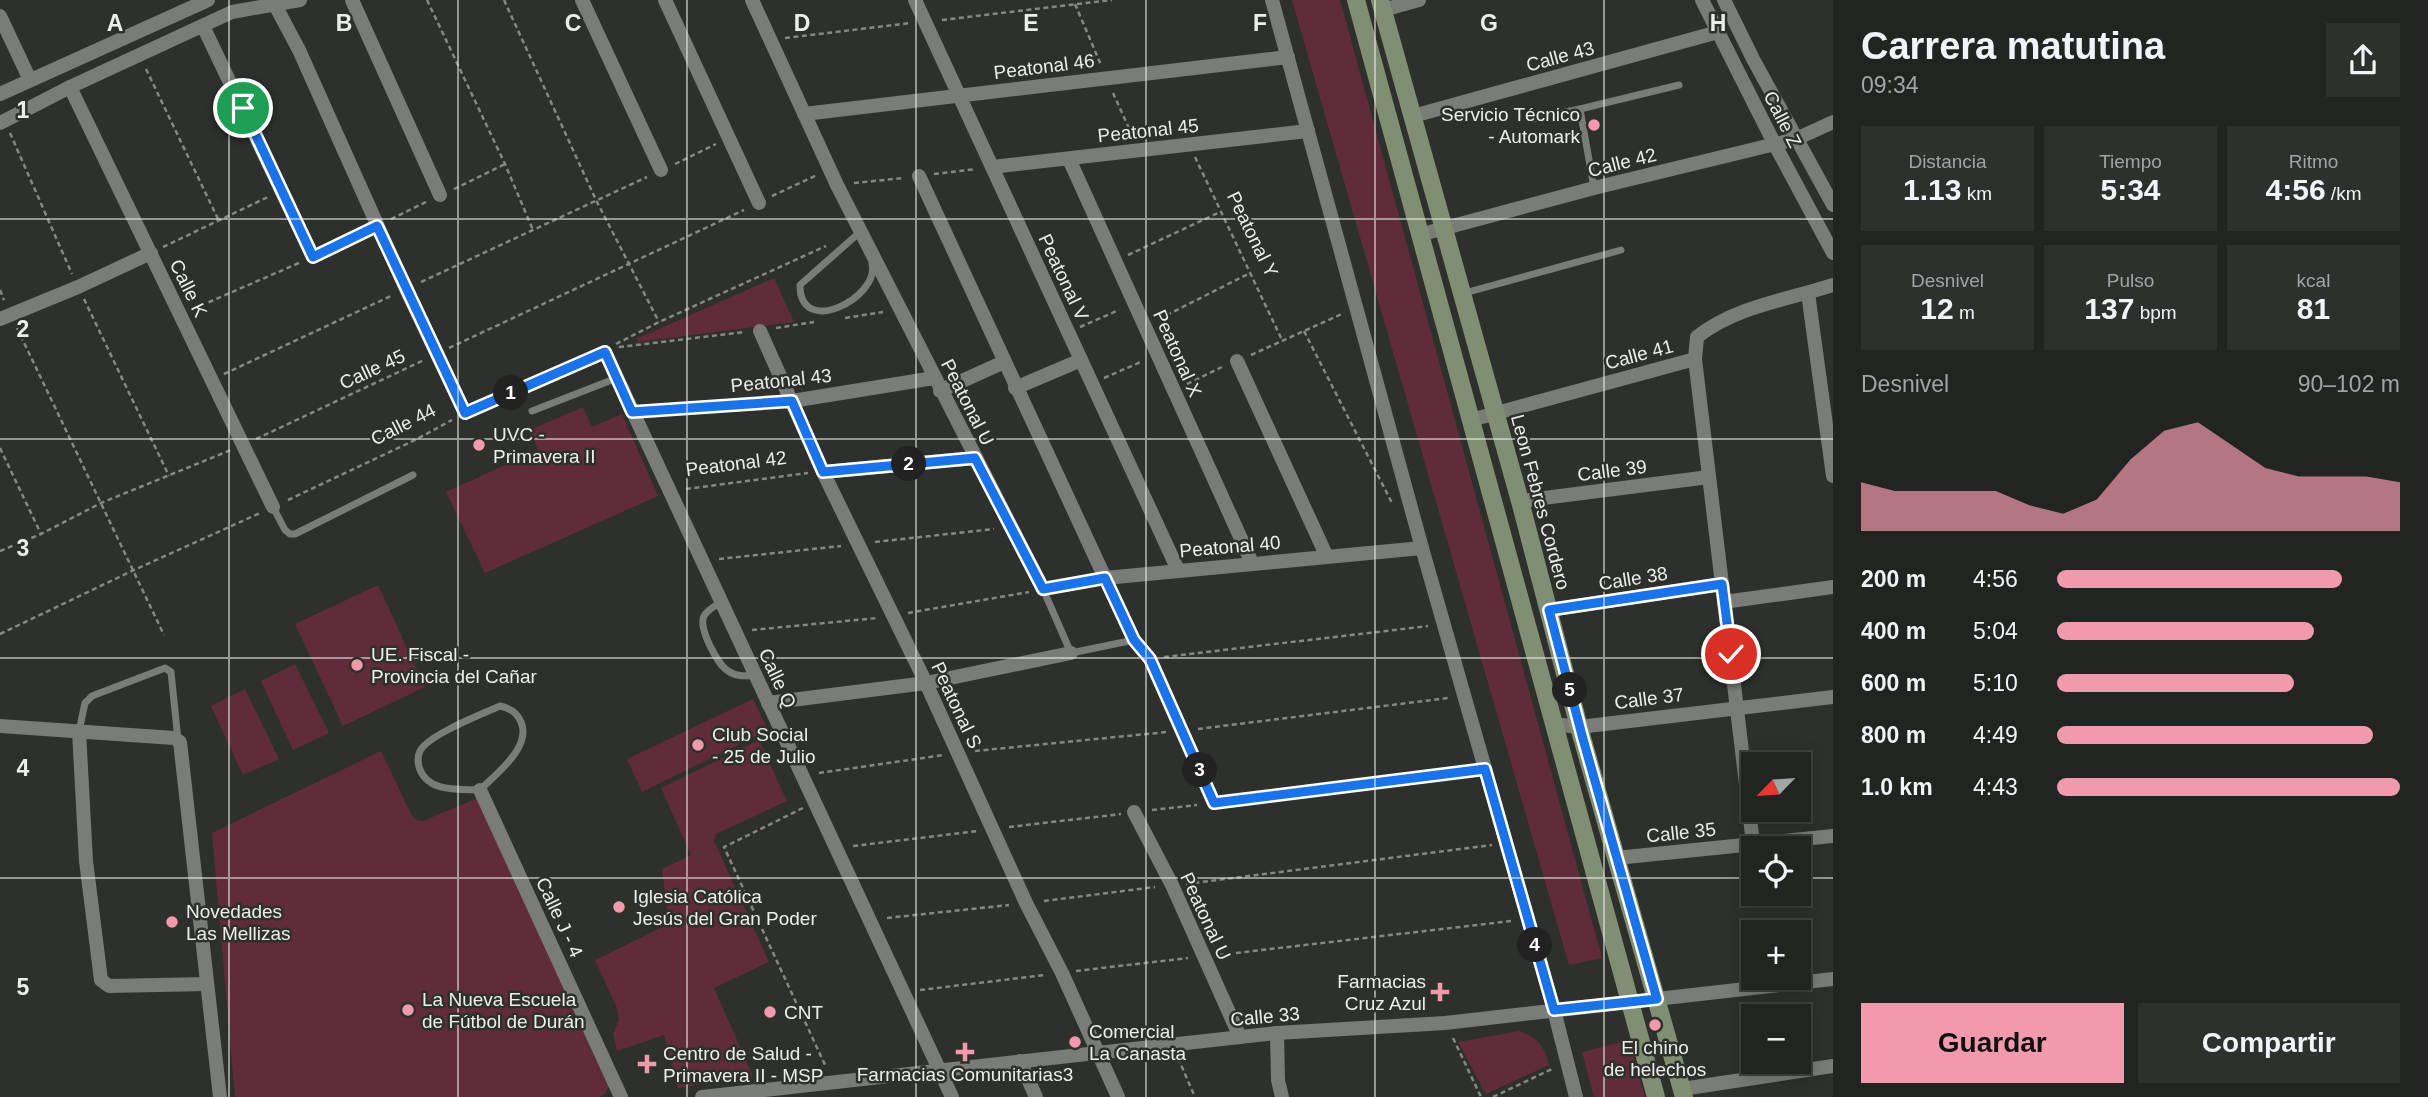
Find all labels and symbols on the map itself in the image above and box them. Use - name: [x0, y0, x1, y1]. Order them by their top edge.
- text: A: [107, 10, 123, 36]
- text: B: [336, 10, 352, 36]
- text: C: [565, 10, 581, 36]
- text: D: [794, 10, 810, 36]
- text: E: [1023, 10, 1039, 36]
- text: F: [1253, 10, 1267, 36]
- text: G: [1480, 10, 1498, 36]
- text: H: [1710, 10, 1726, 36]
- street label: Calle 43: [1524, 37, 1597, 76]
- street label: Peatonal 46: [992, 50, 1096, 83]
- pin: [213, 78, 273, 138]
- street label: Calle Z: [1760, 88, 1806, 151]
- text: 1: [17, 97, 30, 123]
- place label: Servicio Técnico - Automark: [1441, 104, 1580, 147]
- street label: Peatonal 45: [1097, 115, 1200, 146]
- marker: Servicio Técnico - Automark: [1586, 117, 1602, 133]
- street label: Calle 42: [1586, 144, 1658, 181]
- street label: Peatonal Y: [1223, 188, 1282, 281]
- street label: Peatonal V: [1034, 231, 1093, 324]
- street label: Calle K: [166, 256, 212, 321]
- street label: Peatonal X: [1149, 306, 1206, 400]
- text: 2: [17, 316, 29, 342]
- street label: Calle 41: [1603, 335, 1676, 374]
- street label: Calle 45: [336, 345, 408, 394]
- street label: Peatonal U: [937, 356, 998, 449]
- street label: Peatonal 43: [730, 365, 833, 396]
- pin: 1: [494, 376, 528, 410]
- street label: Calle 44: [367, 399, 439, 450]
- street label: Leon Febres Cordero: [1507, 412, 1574, 592]
- place label: UVC - Primavera II: [493, 424, 595, 467]
- marker: UVC - Primavera II: [471, 437, 487, 453]
- street label: Peatonal 42: [684, 447, 788, 480]
- pin: 2: [892, 447, 926, 482]
- street label: Calle 39: [1576, 456, 1648, 485]
- street label: Peatonal 40: [1179, 532, 1281, 561]
- text: 3: [17, 535, 29, 561]
- street label: Calle 38: [1597, 563, 1669, 594]
- pin: [1701, 624, 1761, 684]
- place label: UE. Fiscal - Provincia del Cañar: [371, 644, 537, 687]
- street label: Calle Q: [755, 645, 800, 711]
- marker: UE. Fiscal - Provincia del Cañar: [349, 657, 365, 673]
- street label: Peatonal S: [927, 659, 986, 752]
- pin: 5: [1552, 672, 1588, 708]
- street label: Calle 37: [1613, 684, 1685, 713]
- place label: Club Social - 25 de Julio: [712, 724, 816, 767]
- marker: Club Social - 25 de Julio: [690, 737, 706, 753]
- pin: 3: [1182, 752, 1218, 788]
- north arrow: [1741, 752, 1811, 822]
- text: 4: [17, 755, 30, 781]
- street label: Calle 35: [1645, 818, 1717, 847]
- street label: Peatonal U: [1176, 869, 1235, 963]
- street label: Calle J - 4: [532, 874, 587, 961]
- place label: Iglesia Católica Jesús del Gran Poder: [633, 886, 817, 929]
- marker: Iglesia Católica Jesús del Gran Poder: [611, 899, 627, 915]
- place label: Novedades Las Mellizas: [186, 901, 291, 944]
- marker: Novedades Las Mellizas: [164, 914, 180, 930]
- pin: 4: [1518, 928, 1552, 962]
- place label: Farmacias Cruz Azul: [1337, 971, 1426, 1014]
- text: 5: [17, 974, 30, 1000]
- marker: Farmacias Cruz Azul: [1432, 984, 1448, 1000]
- place label: La Nueva Escuela de Fútbol de Durán: [422, 989, 585, 1032]
- marker: La Nueva Escuela de Fútbol de Durán: [400, 1002, 416, 1018]
- place label: CNT: [784, 1002, 823, 1023]
- street label: Calle 33: [1229, 1003, 1301, 1030]
- marker: CNT: [762, 1004, 778, 1020]
- marker: El chino de helechos: [1647, 1017, 1663, 1033]
- place label: Comercial La Canasta: [1089, 1021, 1187, 1064]
- marker: Comercial La Canasta: [1067, 1034, 1083, 1050]
- place label: El chino de helechos: [1604, 1037, 1706, 1080]
- place label: Centro de Salud - Primavera II - MSP: [663, 1043, 823, 1086]
- marker: Farmacias Comunitarias3: [957, 1044, 973, 1060]
- marker: Centro de Salud - Primavera II - MSP: [637, 1054, 657, 1074]
- place label: Farmacias Comunitarias3: [857, 1064, 1073, 1085]

